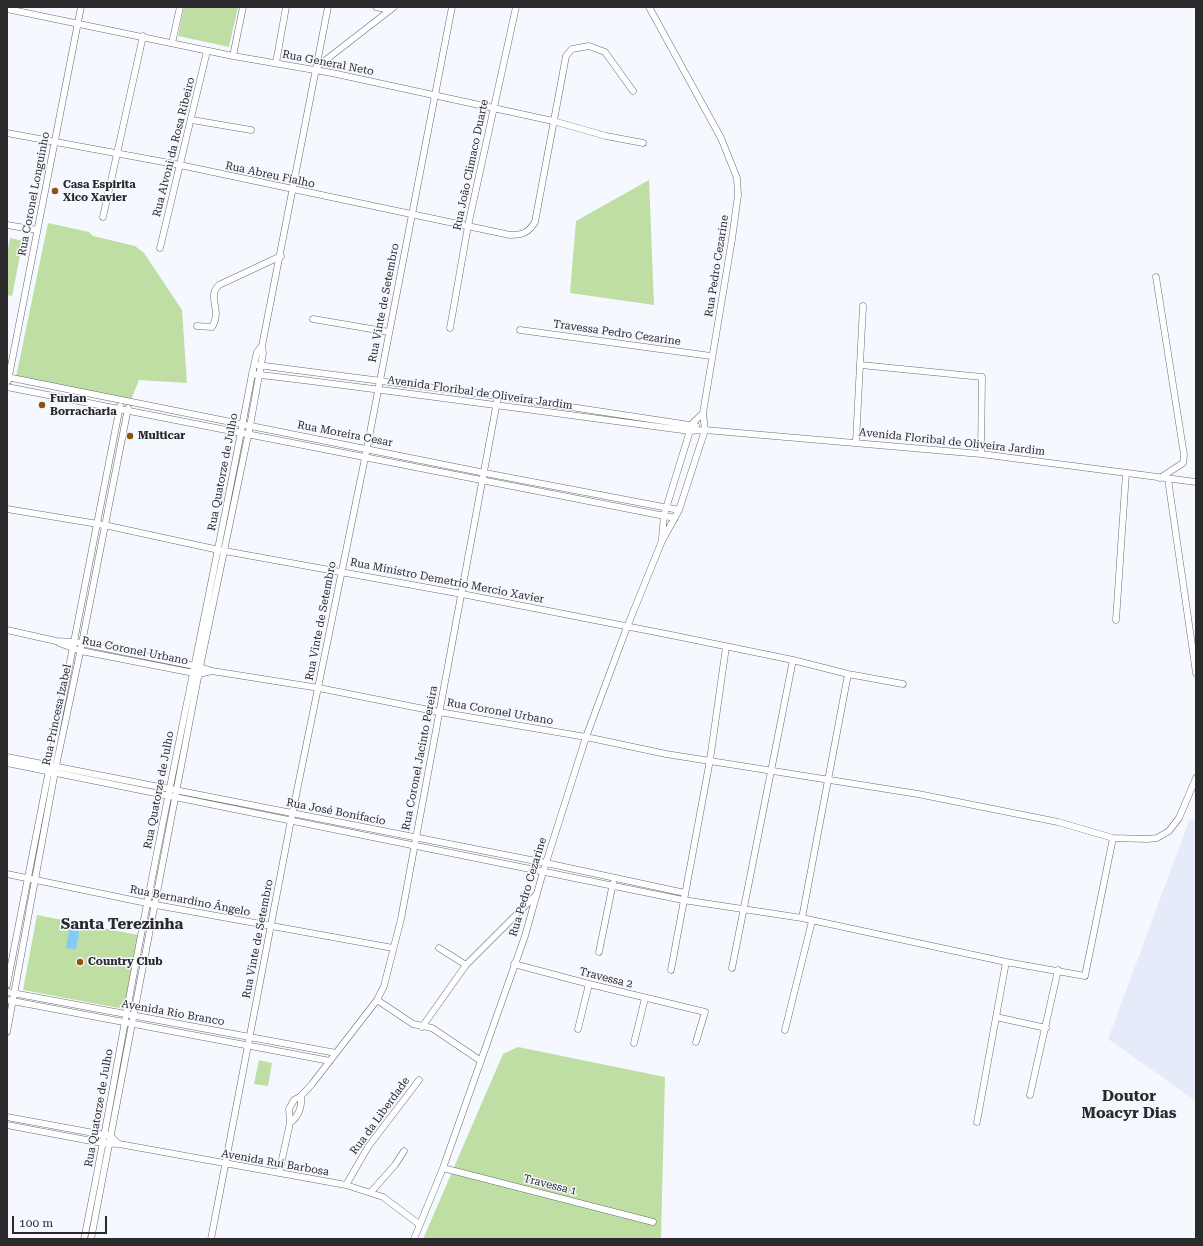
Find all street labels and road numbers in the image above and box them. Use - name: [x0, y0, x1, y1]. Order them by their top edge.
- street label: Rua General Neto: [281, 48, 375, 78]
- street label: Rua Alvoni da Rosa Ribeiro: [150, 76, 198, 218]
- street label: Rua João Climaco Duarte: [451, 98, 491, 232]
- street label: Rua Coronel Longuinho: [15, 131, 53, 257]
- street label: Rua Abreu Fialho: [224, 159, 316, 191]
- street label: Rua Pedro Cezarine: [702, 214, 732, 318]
- street label: Rua Vinte de Setembro: [366, 242, 402, 364]
- street label: Travessa Pedro Cezarine: [552, 318, 682, 348]
- street label: Avenida Floribal de Oliveira Jardim: [386, 373, 574, 413]
- street label: Rua Quatorze de Julho: [205, 412, 241, 532]
- street label: Rua Moreira Cesar: [296, 418, 394, 450]
- street label: Avenida Floribal de Oliveira Jardim: [858, 426, 1046, 458]
- street label: Rua Ministro Demetrio Mercio Xavier: [349, 556, 545, 606]
- street label: Rua Vinte de Setembro: [303, 560, 339, 682]
- street label: Rua Coronel Urbano: [81, 634, 189, 668]
- street label: Rua Princesa Izabel: [40, 663, 74, 767]
- street label: Rua Coronel Jacinto Pereira: [399, 684, 441, 832]
- street label: Rua Coronel Urbano: [446, 696, 554, 728]
- street label: Rua Quatorze de Julho: [141, 730, 177, 850]
- street label: Rua José Bonifacio: [285, 796, 387, 828]
- street label: Rua Pedro Cezarine: [507, 836, 549, 938]
- street label: Rua Vinte de Setembro: [240, 878, 276, 1000]
- street label: Rua Bernardino Ângelo: [129, 883, 251, 919]
- street label: Travessa 2: [578, 965, 634, 991]
- street label: Avenida Rio Branco: [120, 997, 226, 1029]
- street label: Rua Quatorze de Julho: [82, 1048, 116, 1168]
- street label: Rua da Liberdade: [347, 1075, 413, 1157]
- street label: Avenida Rui Barbosa: [220, 1147, 330, 1179]
- street label: Travessa 1: [522, 1172, 578, 1198]

